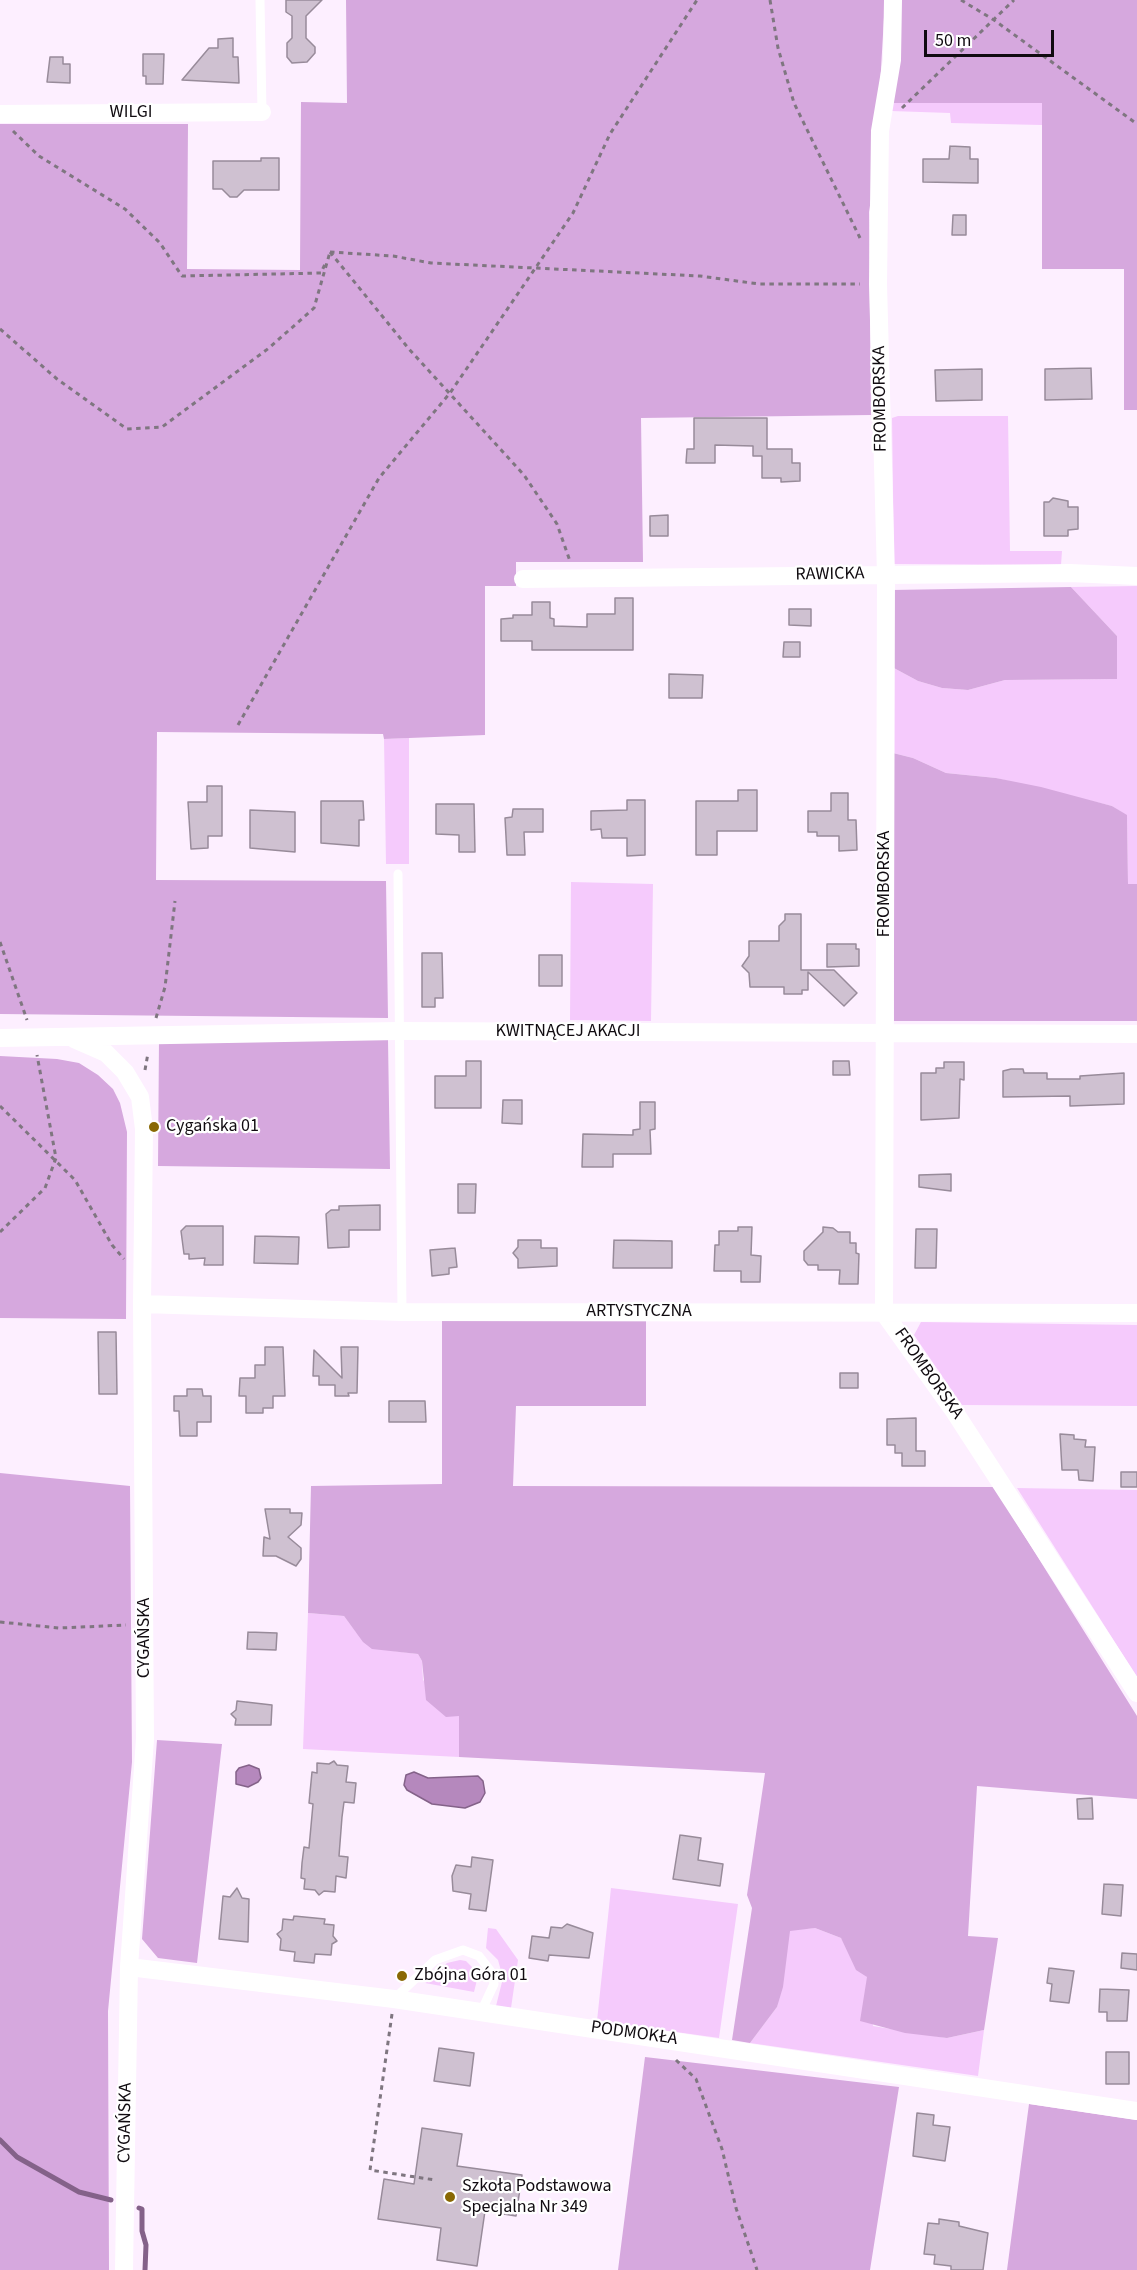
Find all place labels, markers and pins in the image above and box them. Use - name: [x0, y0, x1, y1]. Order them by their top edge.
- place label: Cygańska 01: [166, 1116, 259, 1138]
- marker: Cygańska 01: [147, 1120, 161, 1134]
- place label: Zbójna Góra 01: [414, 1965, 528, 1987]
- marker: Zbójna Góra 01: [395, 1969, 409, 1983]
- place label: Szkoła Podstawowa Specjalna Nr 349: [462, 2176, 612, 2218]
- marker: Szkoła Podstawowa Specjalna Nr 349: [443, 2190, 457, 2204]

